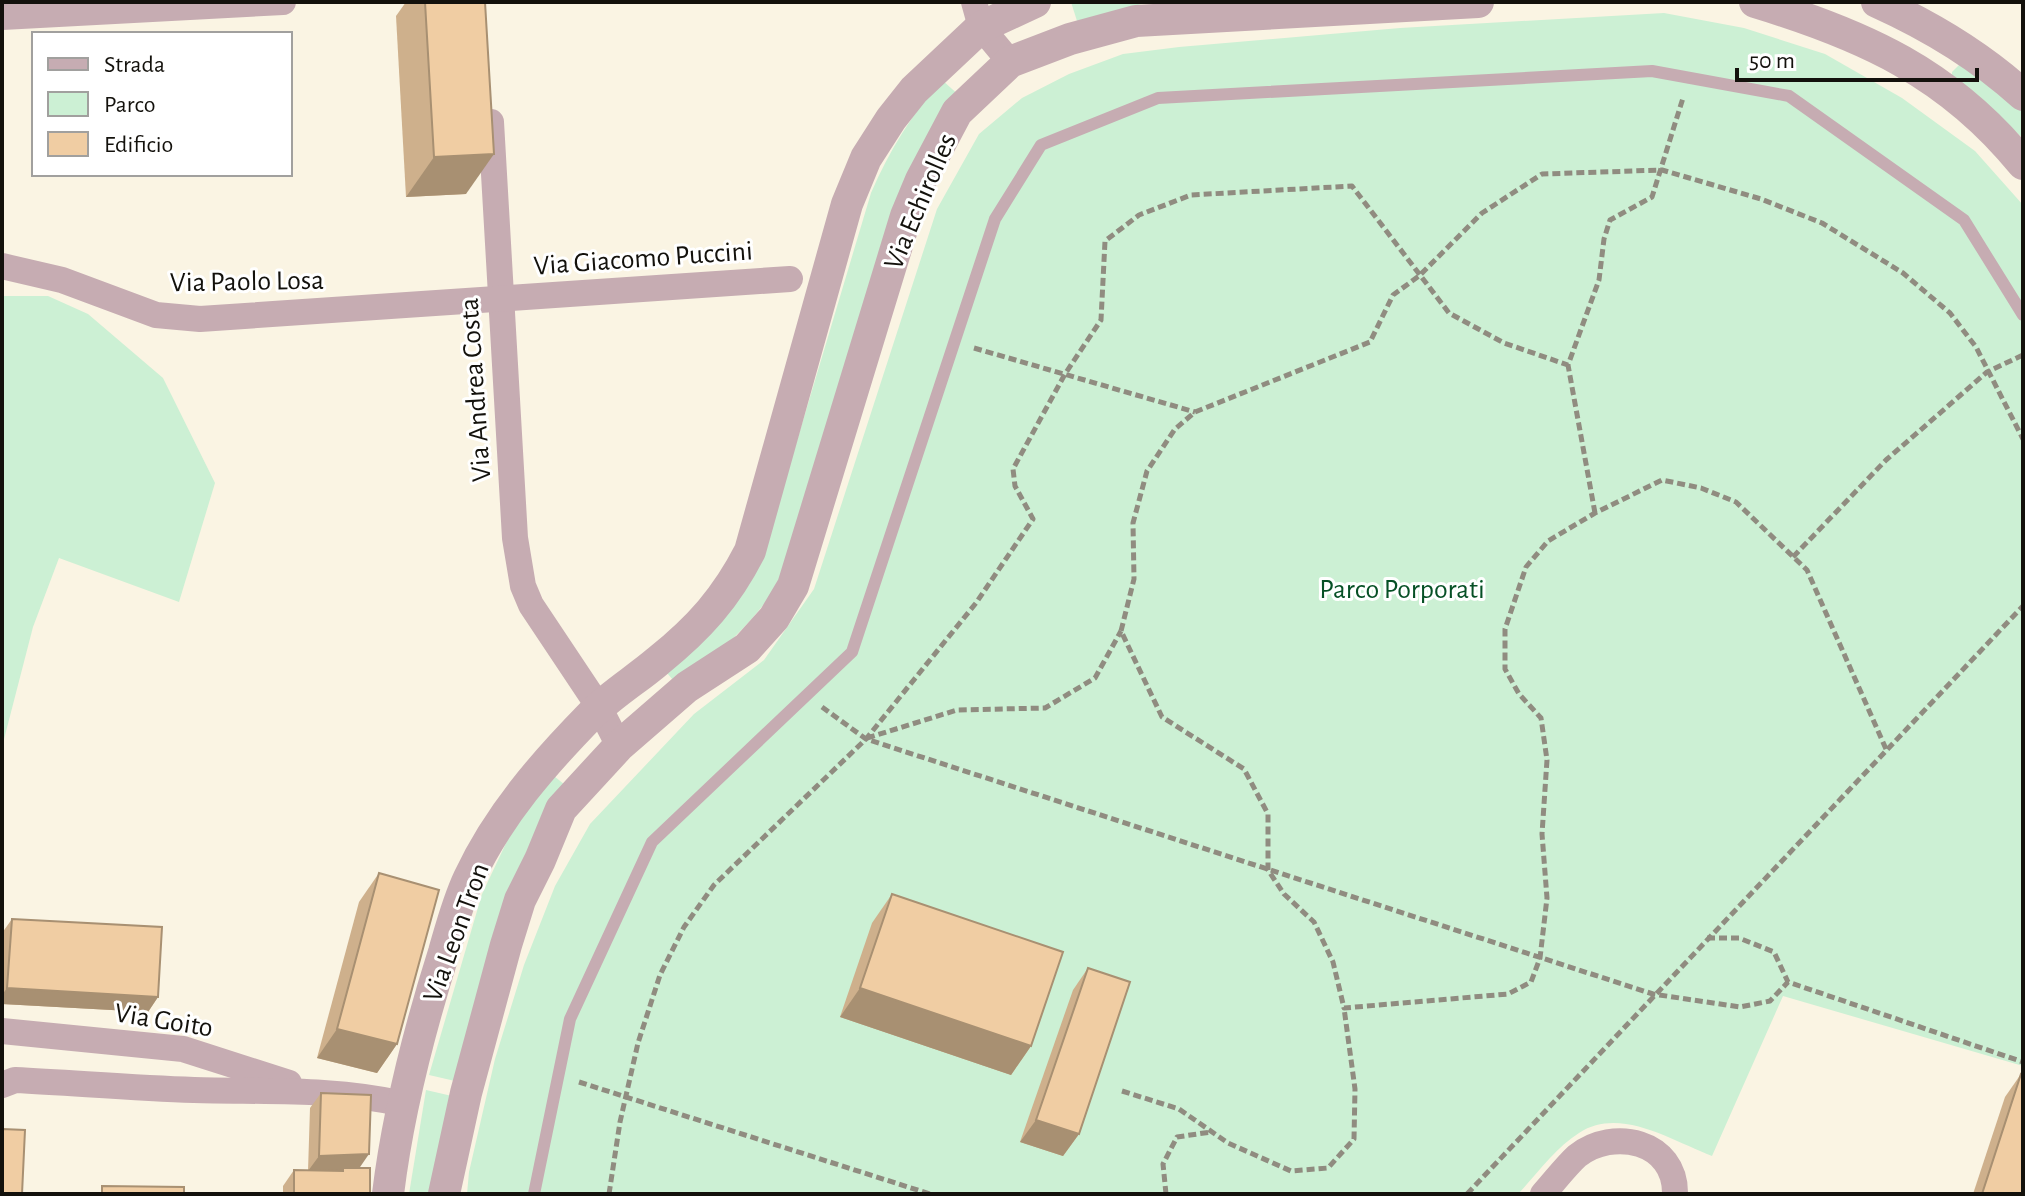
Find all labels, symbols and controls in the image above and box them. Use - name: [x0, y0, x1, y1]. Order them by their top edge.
- legend: [32, 32, 292, 176]
- scale bar: [1737, 32, 1977, 82]
- text: 50 m: [1749, 49, 1795, 73]
- text: Strada: [104, 53, 165, 77]
- text: Parco: [104, 93, 155, 117]
- street label: Via Echirolles: [880, 130, 962, 274]
- text: Edificio: [104, 133, 173, 157]
- street label: Via Giacomo Puccini: [533, 237, 754, 281]
- street label: Via Paolo Losa: [170, 267, 324, 297]
- street label: Via Andrea Costa: [456, 297, 496, 483]
- park label: Parco Porporati: [1319, 576, 1485, 604]
- street label: Via Leon Tron: [419, 859, 495, 1006]
- street label: Via Goito: [113, 999, 215, 1043]

